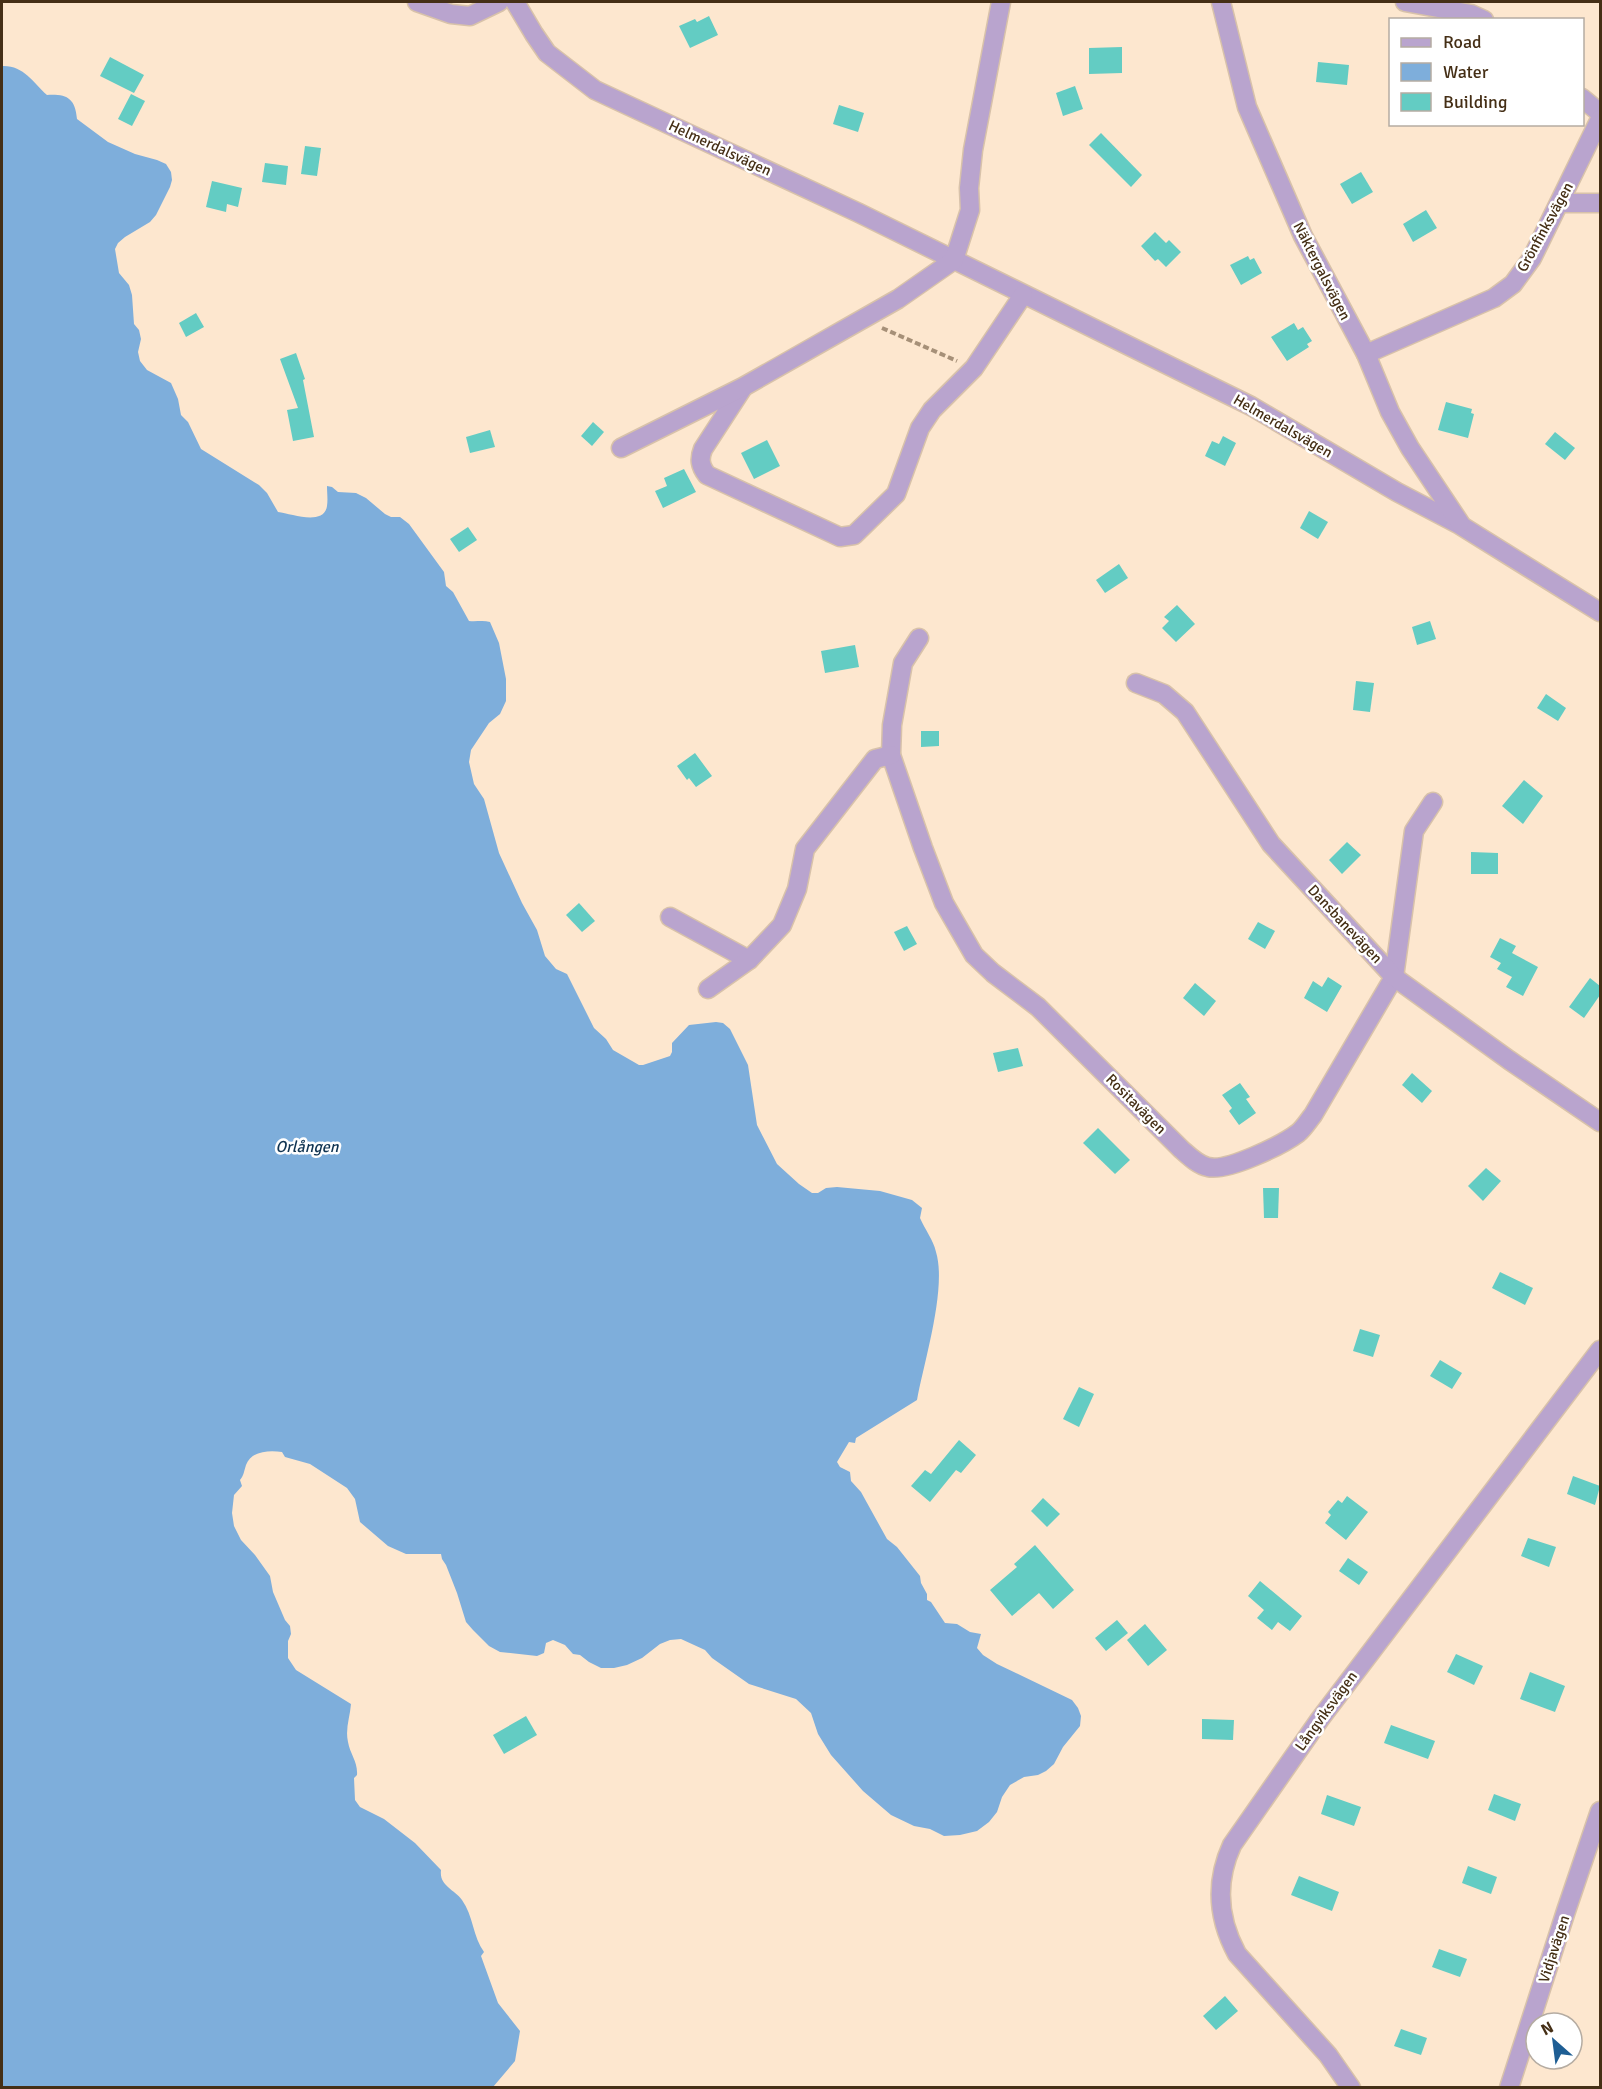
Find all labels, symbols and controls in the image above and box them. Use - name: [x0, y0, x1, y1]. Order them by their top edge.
- legend: [1389, 18, 1584, 126]
- text: Road: [1443, 31, 1482, 53]
- text: Water: [1443, 61, 1489, 83]
- text: Building: [1443, 91, 1507, 113]
- street label: Helmerdalsvägen: [666, 116, 774, 180]
- street label: Grönfinksvägen: [1513, 179, 1577, 275]
- street label: Näktergalsvägen: [1290, 219, 1354, 323]
- street label: Helmerdalsvägen: [1230, 390, 1336, 462]
- street label: Dansbanevägen: [1304, 881, 1386, 967]
- street label: Rositavägen: [1102, 1070, 1170, 1138]
- water label: Orlången: [275, 1137, 340, 1157]
- street label: Långviksvägen: [1291, 1668, 1361, 1754]
- street label: Vidjavägen: [1535, 1913, 1573, 1985]
- north arrow: [1524, 2011, 1584, 2071]
- text: N: [1538, 2017, 1557, 2040]

